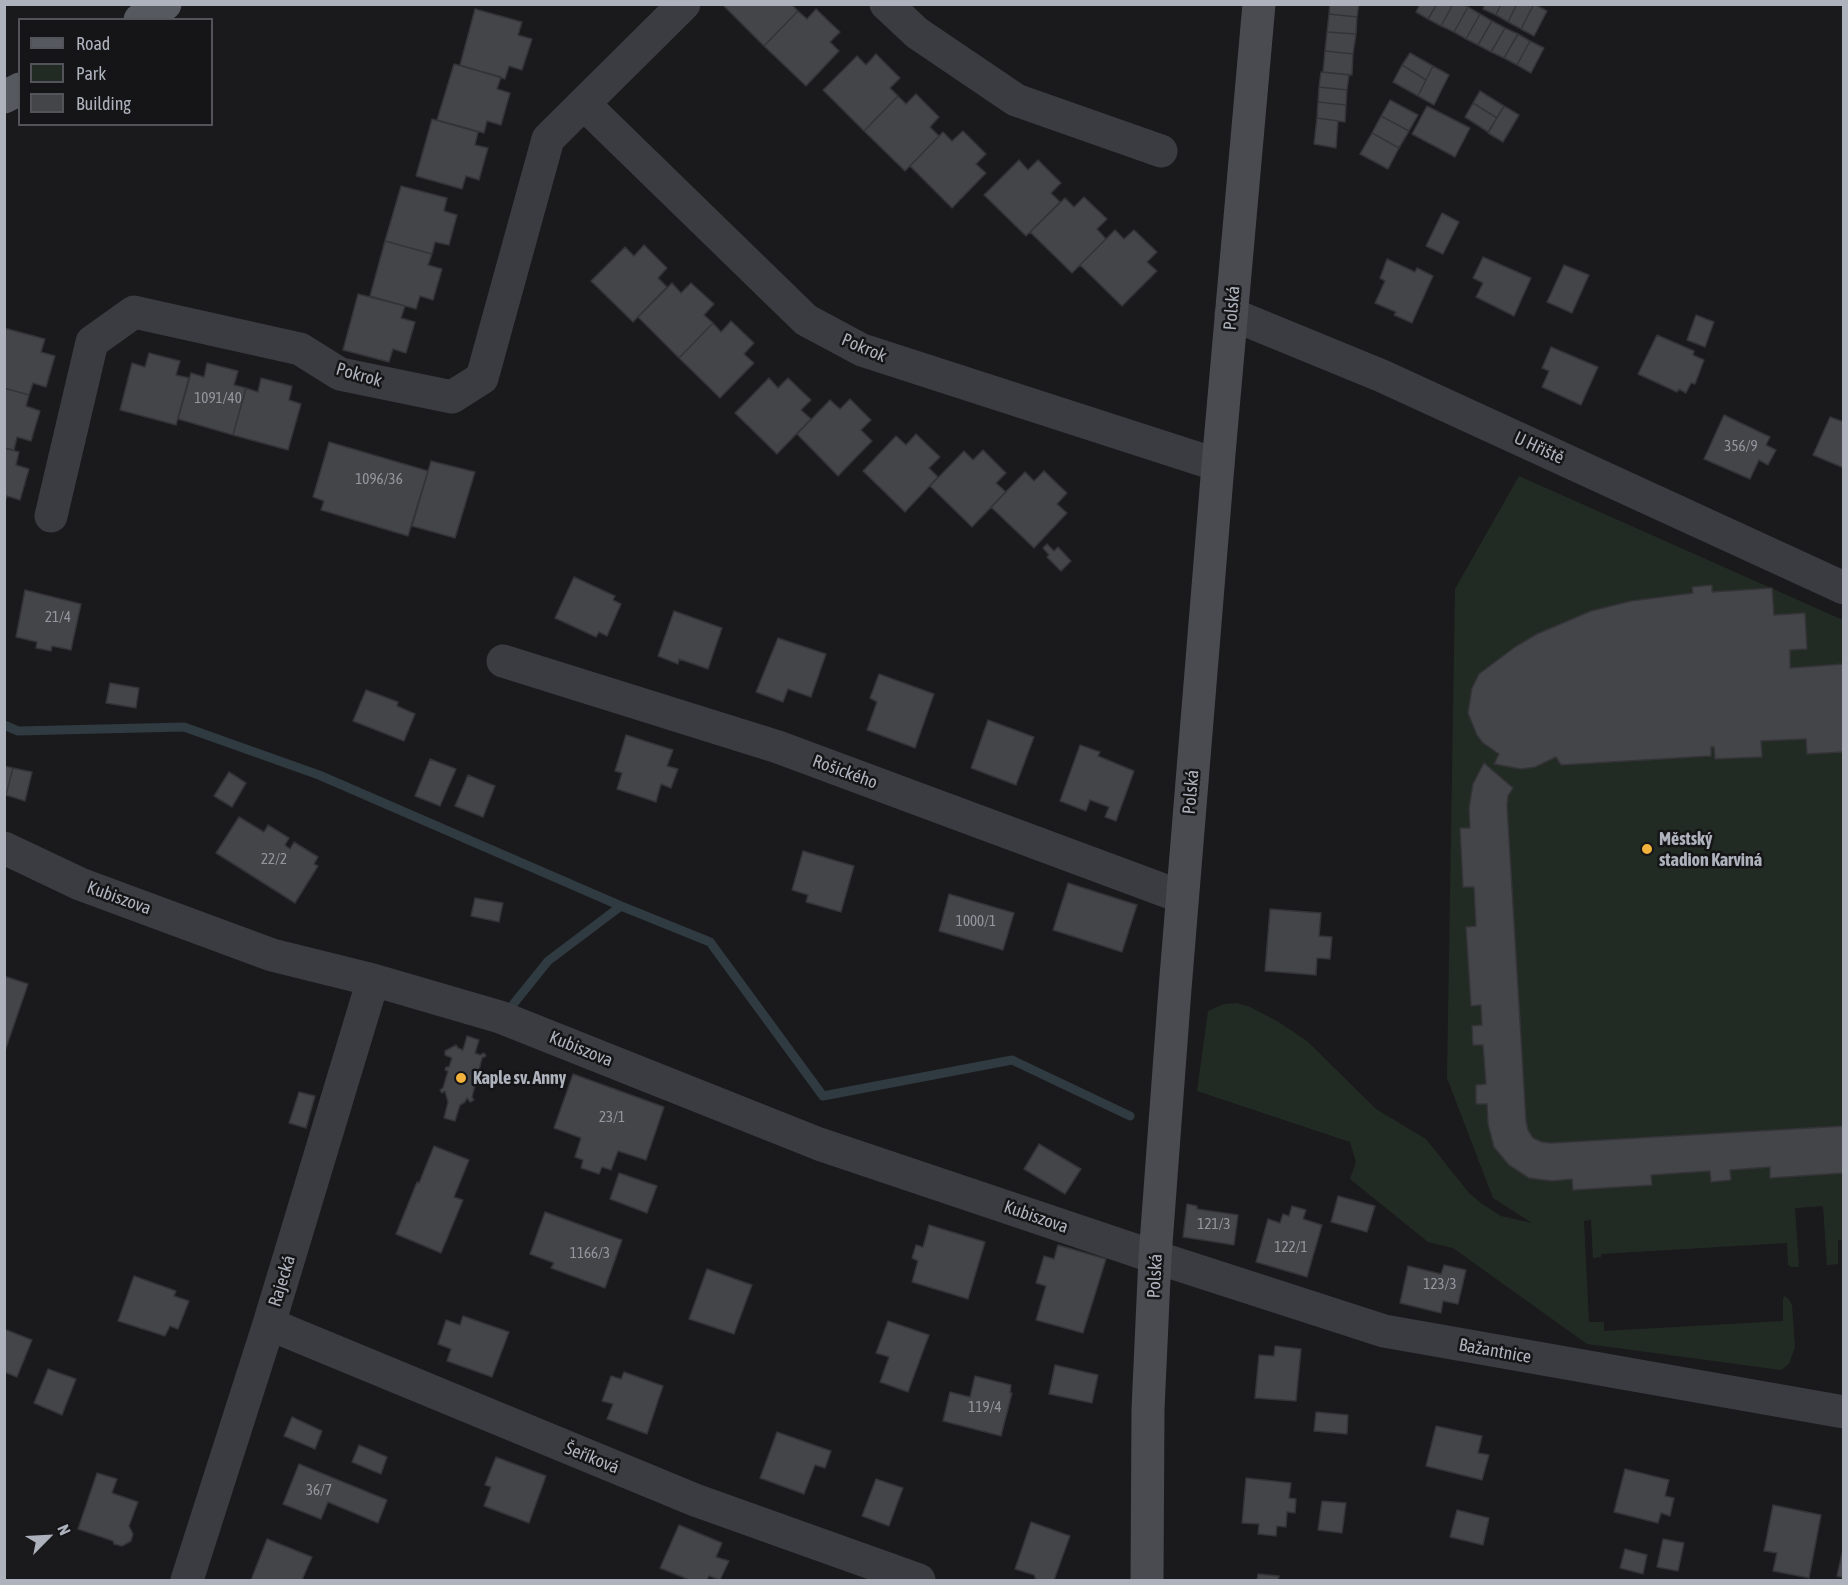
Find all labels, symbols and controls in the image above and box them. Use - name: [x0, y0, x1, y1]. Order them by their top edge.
- legend: [18, 18, 213, 126]
- text: Road: [76, 33, 110, 54]
- text: Park: [76, 63, 106, 84]
- text: Building: [76, 93, 131, 114]
- street label: Polská: [1219, 285, 1245, 331]
- street label: Pokrok: [838, 329, 890, 367]
- street label: Pokrok: [334, 358, 384, 392]
- house number: 1091/40: [194, 389, 242, 407]
- street label: U Hřiště: [1511, 427, 1567, 469]
- house number: 356/9: [1724, 437, 1758, 455]
- house number: 1096/36: [355, 470, 403, 488]
- house number: 21/4: [45, 608, 71, 626]
- street label: Rošického: [810, 750, 880, 794]
- street label: Polská: [1178, 769, 1204, 815]
- place label: Městský stadion Karviná: [1659, 828, 1762, 870]
- marker: Městský stadion Karviná: [1640, 842, 1654, 856]
- house number: 22/2: [261, 850, 287, 868]
- street label: Kubiszova: [84, 876, 154, 920]
- house number: 1000/1: [956, 912, 996, 930]
- street label: Kubiszova: [546, 1027, 616, 1071]
- place label: Kaple sv. Anny: [473, 1067, 566, 1089]
- marker: Kaple sv. Anny: [454, 1071, 468, 1085]
- house number: 23/1: [599, 1108, 625, 1126]
- street label: Kubiszova: [1001, 1196, 1071, 1238]
- house number: 121/3: [1197, 1215, 1231, 1233]
- house number: 122/1: [1274, 1238, 1308, 1256]
- house number: 1166/3: [570, 1244, 610, 1262]
- street label: Rajecká: [264, 1253, 300, 1309]
- street label: Polská: [1143, 1253, 1167, 1299]
- house number: 123/3: [1423, 1275, 1457, 1293]
- street label: Bažantnice: [1457, 1334, 1533, 1368]
- house number: 119/4: [968, 1398, 1002, 1416]
- street label: Šeříková: [562, 1437, 622, 1479]
- house number: 36/7: [306, 1481, 332, 1499]
- north arrow: [18, 1507, 78, 1567]
- text: N: [54, 1522, 75, 1538]

